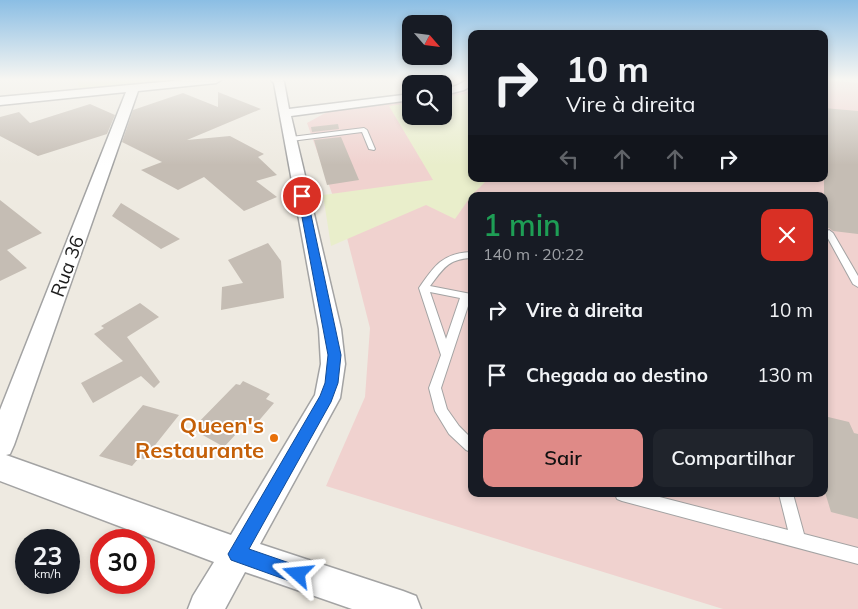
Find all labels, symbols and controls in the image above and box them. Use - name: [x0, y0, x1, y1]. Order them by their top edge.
- north arrow: [402, 15, 452, 65]
- map controls: [402, 15, 452, 125]
- text: 10 m: [566, 47, 649, 91]
- icon: right: [483, 50, 548, 115]
- button: search: [402, 75, 452, 125]
- text: Vire à direita: [566, 90, 695, 118]
- icon: left: [555, 145, 583, 173]
- icon: ahead: [608, 145, 636, 173]
- icon: ahead: [661, 145, 689, 173]
- icon: right: [714, 145, 742, 173]
- pin: [281, 175, 323, 217]
- icon: arrive: [288, 182, 316, 210]
- text: 1 min: [483, 206, 561, 244]
- button: close: [761, 209, 813, 261]
- street label: Rua 36: [45, 232, 89, 300]
- text: 140 m · 20:22: [483, 244, 584, 264]
- icon: right: [483, 296, 511, 324]
- text: Vire à direita: [526, 298, 643, 322]
- text: 10 m: [769, 298, 813, 322]
- icon: arrive: [483, 361, 511, 389]
- text: Chegada ao destino: [526, 363, 708, 387]
- text: 130 m: [757, 363, 813, 387]
- place label: Queen's Restaurante: [135, 411, 264, 464]
- button: Sair: [483, 429, 643, 487]
- button: Compartilhar: [653, 429, 813, 487]
- marker: Queen's Restaurante: [268, 432, 280, 444]
- speed limit sign: 30: [90, 529, 155, 594]
- text: 23: [32, 540, 63, 571]
- position arrow: [271, 547, 323, 599]
- text: km/h: [34, 566, 61, 581]

